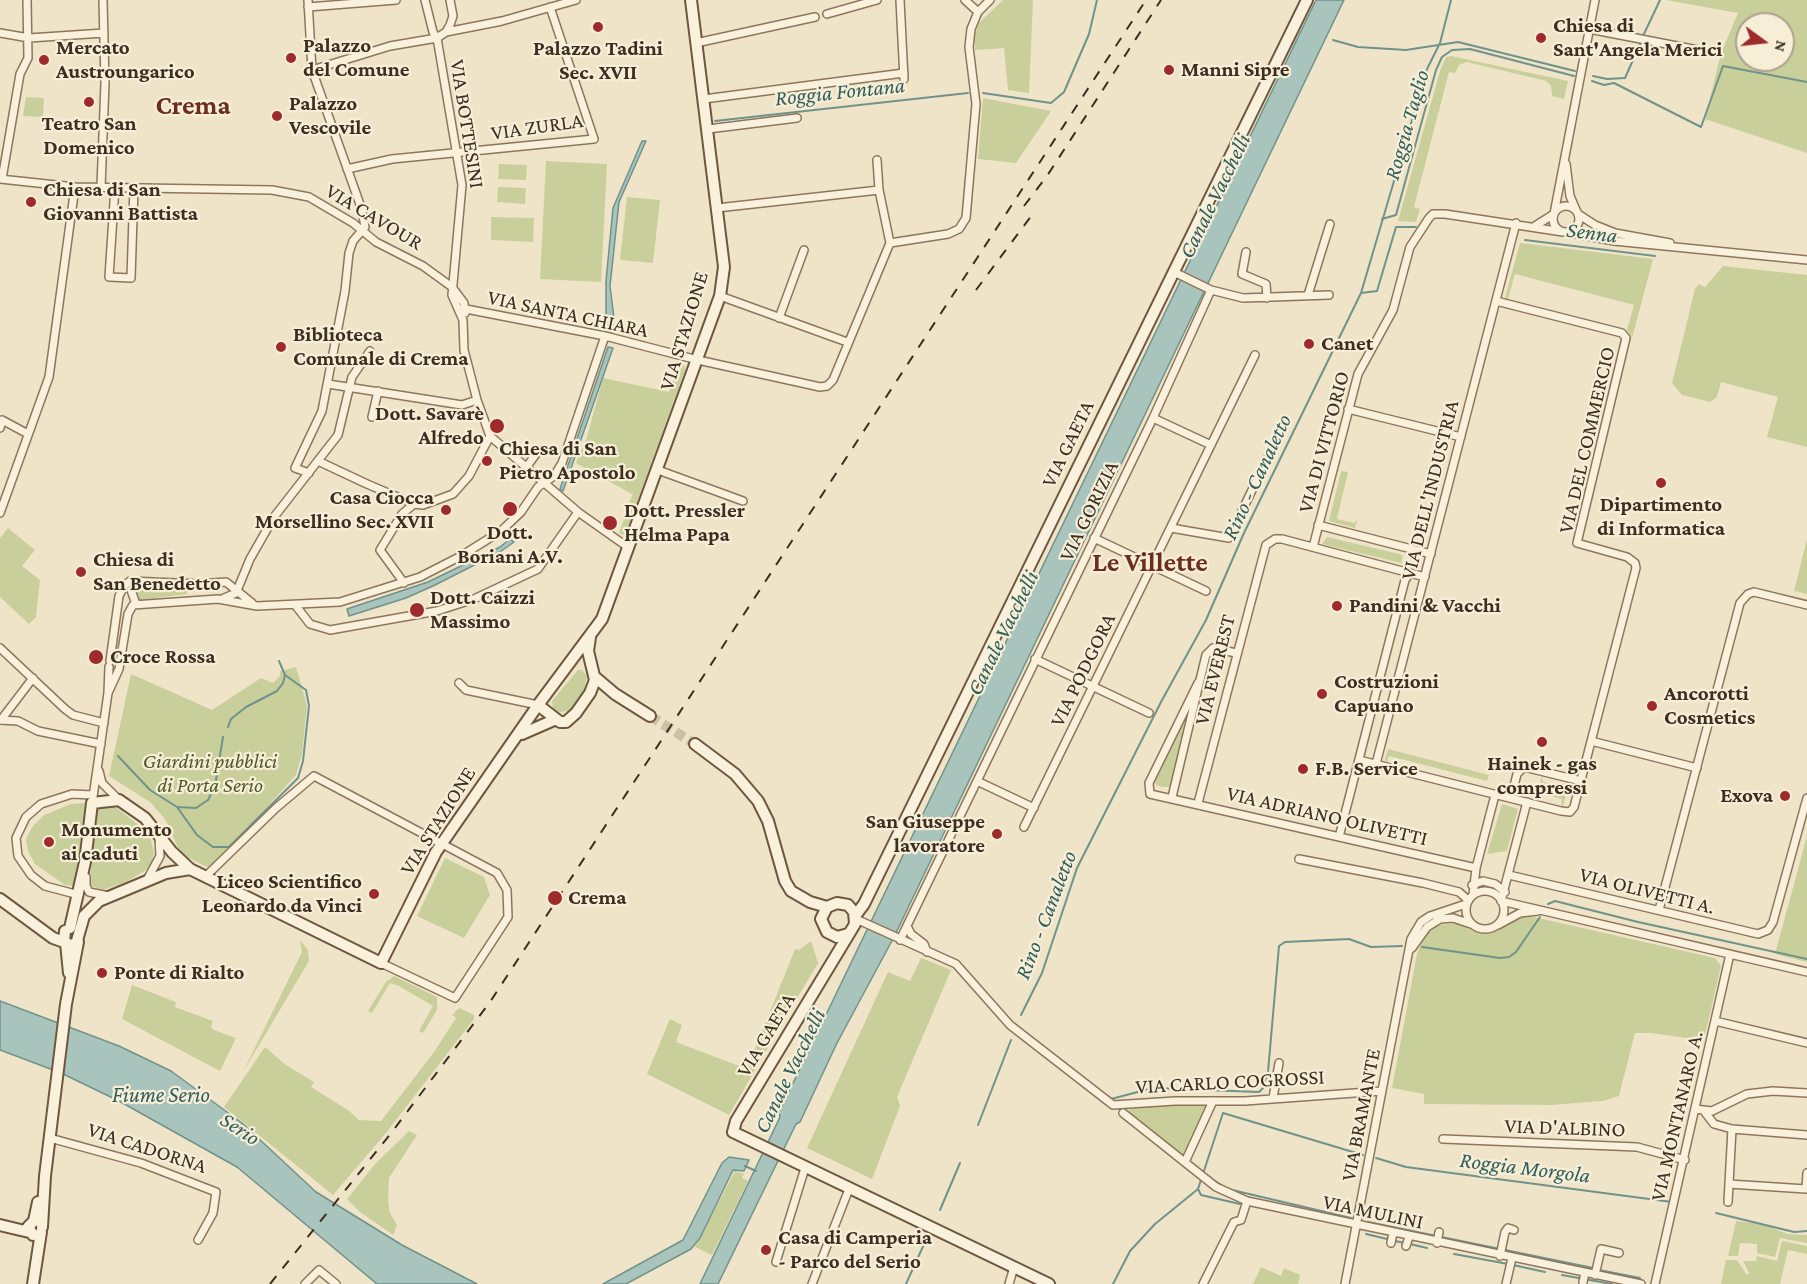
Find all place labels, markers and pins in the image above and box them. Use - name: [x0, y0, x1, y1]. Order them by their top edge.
- place label: Chiesa di Sant'Angela Merici: [1553, 13, 1722, 63]
- marker: Palazzo Tadini Sec. XVII: [591, 20, 605, 34]
- marker: Chiesa di Sant'Angela Merici: [1534, 31, 1548, 45]
- place label: Palazzo del Comune: [303, 33, 409, 83]
- place label: Mercato Austroungarico: [56, 35, 195, 85]
- place label: Palazzo Tadini Sec. XVII: [533, 36, 663, 86]
- marker: Palazzo del Comune: [284, 51, 298, 65]
- marker: Mercato Austroungarico: [37, 53, 51, 67]
- place label: Manni Sipre: [1181, 57, 1290, 83]
- marker: Manni Sipre: [1162, 63, 1176, 77]
- place label: Palazzo Vescovile: [289, 91, 371, 141]
- marker: Teatro San Domenico: [82, 95, 96, 109]
- marker: Palazzo Vescovile: [270, 109, 284, 123]
- place label: Teatro San Domenico: [42, 111, 136, 161]
- place label: Chiesa di San Giovanni Battista: [43, 177, 198, 227]
- marker: Chiesa di San Giovanni Battista: [24, 195, 38, 209]
- place label: Biblioteca Comunale di Crema: [293, 322, 468, 372]
- place label: Canet: [1321, 331, 1373, 357]
- marker: Canet: [1302, 337, 1316, 351]
- marker: Biblioteca Comunale di Crema: [274, 340, 288, 354]
- place label: Dott. Savarè Alfredo: [375, 401, 484, 451]
- marker: Dott. Savarè Alfredo: [488, 417, 506, 435]
- place label: Chiesa di San Pietro Apostolo: [499, 436, 636, 486]
- marker: Chiesa di San Pietro Apostolo: [480, 454, 494, 468]
- marker: Dipartimento di Informatica: [1654, 476, 1668, 490]
- place label: Casa Ciocca Morsellino Sec. XVII: [255, 485, 434, 535]
- place label: Dipartimento di Informatica: [1597, 492, 1725, 542]
- place label: Dott. Pressler Helma Papa: [624, 498, 745, 548]
- marker: Dott. Boriani A.V.: [501, 500, 519, 518]
- marker: Casa Ciocca Morsellino Sec. XVII: [439, 503, 453, 517]
- marker: Dott. Pressler Helma Papa: [601, 514, 619, 532]
- place label: Dott. Boriani A.V.: [457, 520, 563, 570]
- place label: Chiesa di San Benedetto: [93, 547, 221, 597]
- marker: Chiesa di San Benedetto: [74, 565, 88, 579]
- place label: Dott. Caizzi Massimo: [430, 585, 535, 635]
- place label: Pandini & Vacchi: [1349, 593, 1501, 619]
- marker: Pandini & Vacchi: [1330, 599, 1344, 613]
- marker: Dott. Caizzi Massimo: [408, 601, 426, 619]
- place label: Croce Rossa: [110, 644, 215, 670]
- marker: Croce Rossa: [87, 648, 105, 666]
- place label: Costruzioni Capuano: [1334, 669, 1439, 719]
- place label: Ancorotti Cosmetics: [1664, 681, 1755, 731]
- marker: Costruzioni Capuano: [1315, 687, 1329, 701]
- marker: Ancorotti Cosmetics: [1645, 699, 1659, 713]
- marker: Hainek - gas compressi: [1535, 735, 1549, 749]
- place label: Hainek - gas compressi: [1487, 751, 1597, 801]
- place label: F.B. Service: [1315, 756, 1418, 782]
- marker: F.B. Service: [1296, 762, 1310, 776]
- place label: Exova: [1720, 783, 1773, 809]
- marker: Exova: [1778, 789, 1792, 803]
- place label: San Giuseppe lavoratore: [865, 809, 985, 859]
- place label: Monumento ai caduti: [61, 817, 172, 867]
- marker: San Giuseppe lavoratore: [990, 827, 1004, 841]
- marker: Monumento ai caduti: [42, 835, 56, 849]
- place label: Liceo Scientifico Leonardo da Vinci: [202, 869, 362, 919]
- place label: Crema: [568, 885, 626, 911]
- marker: Liceo Scientifico Leonardo da Vinci: [367, 887, 381, 901]
- marker: Crema: [546, 889, 564, 907]
- place label: Ponte di Rialto: [114, 960, 244, 986]
- marker: Ponte di Rialto: [95, 966, 109, 980]
- place label: Casa di Camperia - Parco del Serio: [778, 1225, 932, 1275]
- marker: Casa di Camperia - Parco del Serio: [759, 1243, 773, 1257]

